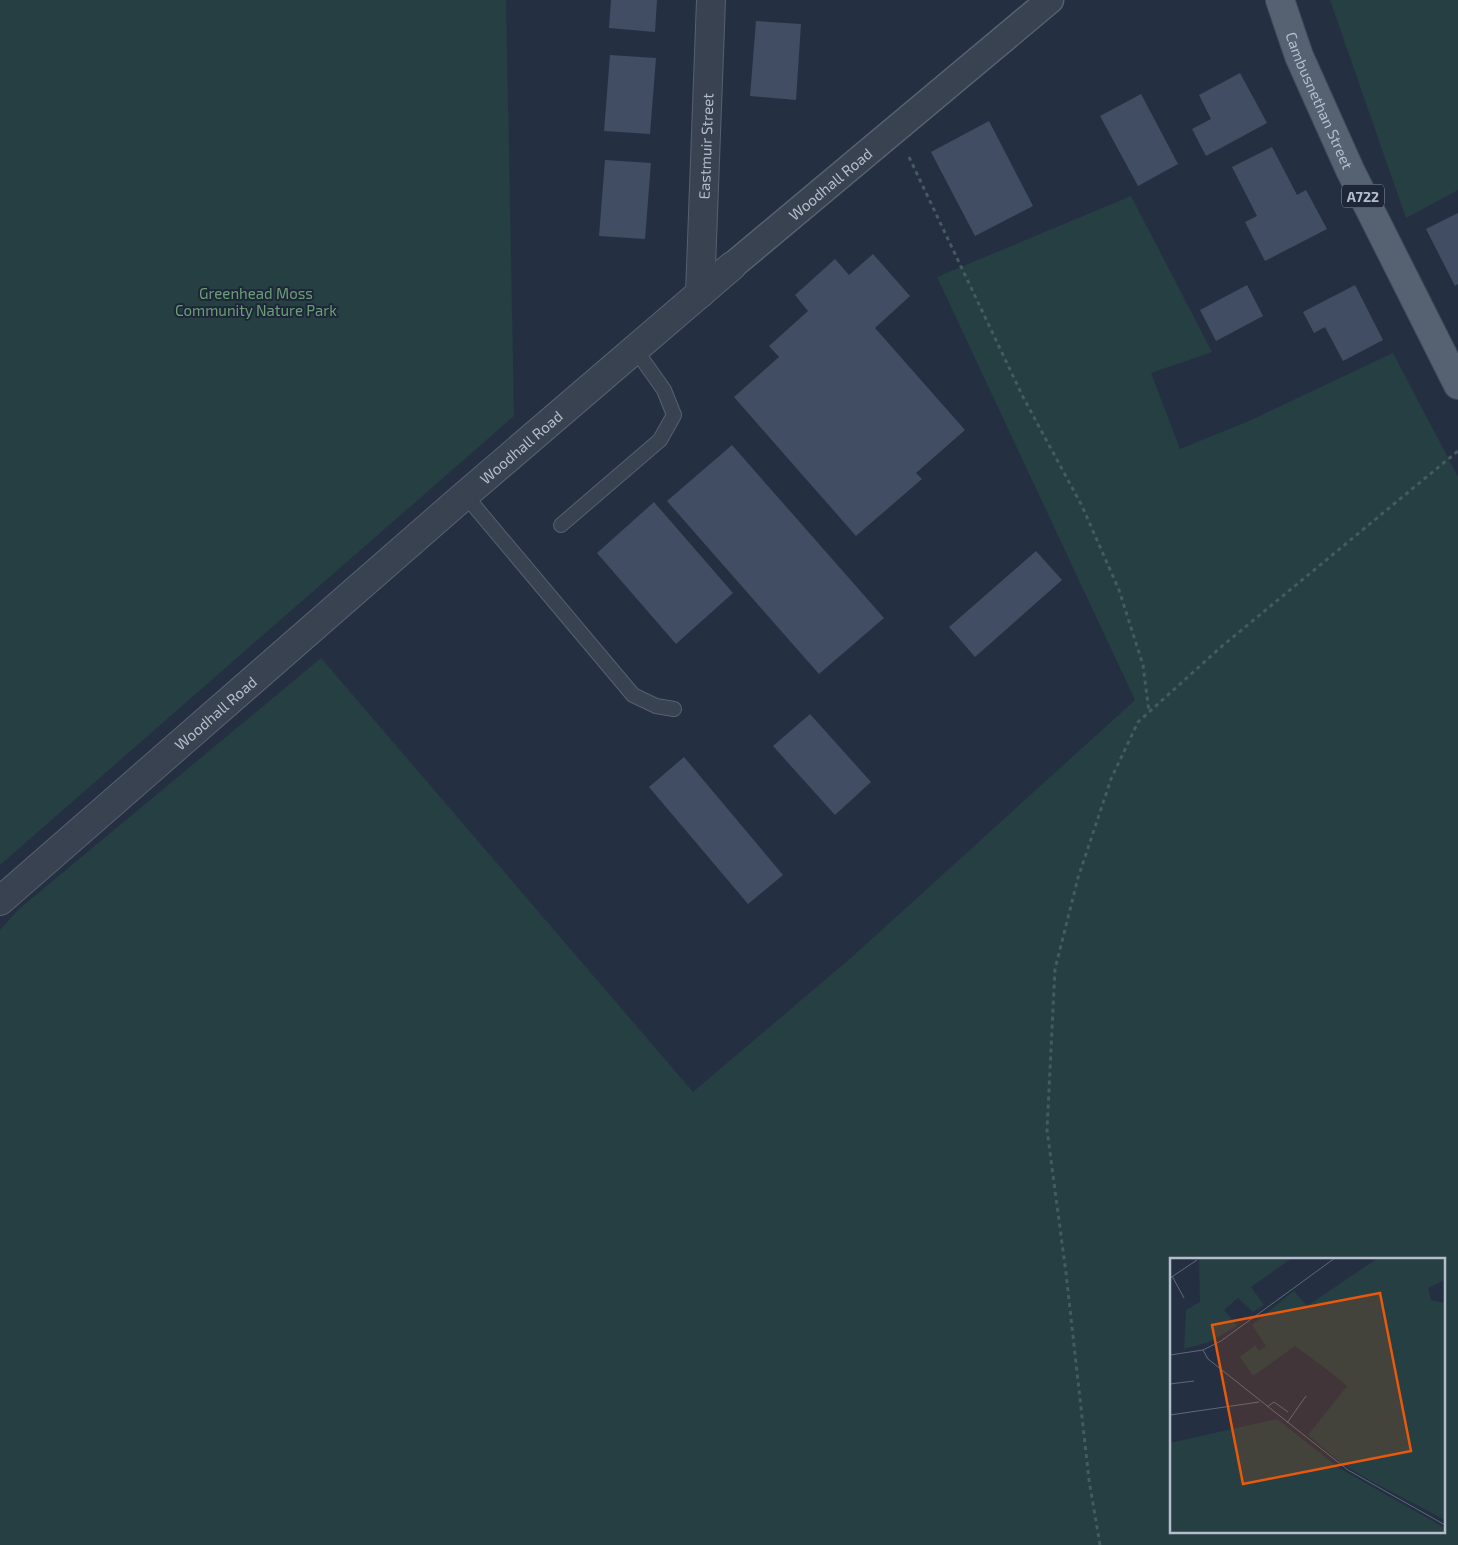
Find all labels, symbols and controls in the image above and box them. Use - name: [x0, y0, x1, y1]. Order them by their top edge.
- street label: Cambusnethan Street: [1282, 29, 1357, 172]
- street label: Eastmuir Street: [695, 92, 717, 200]
- street label: Woodhall Road: [785, 144, 875, 224]
- road number: A722: [1342, 185, 1384, 208]
- park label: Greenhead Moss Community Nature Park: [175, 284, 337, 319]
- street label: Woodhall Road: [476, 407, 566, 487]
- street label: Woodhall Road: [171, 672, 260, 754]
- inset map: [1170, 1258, 1446, 1532]

